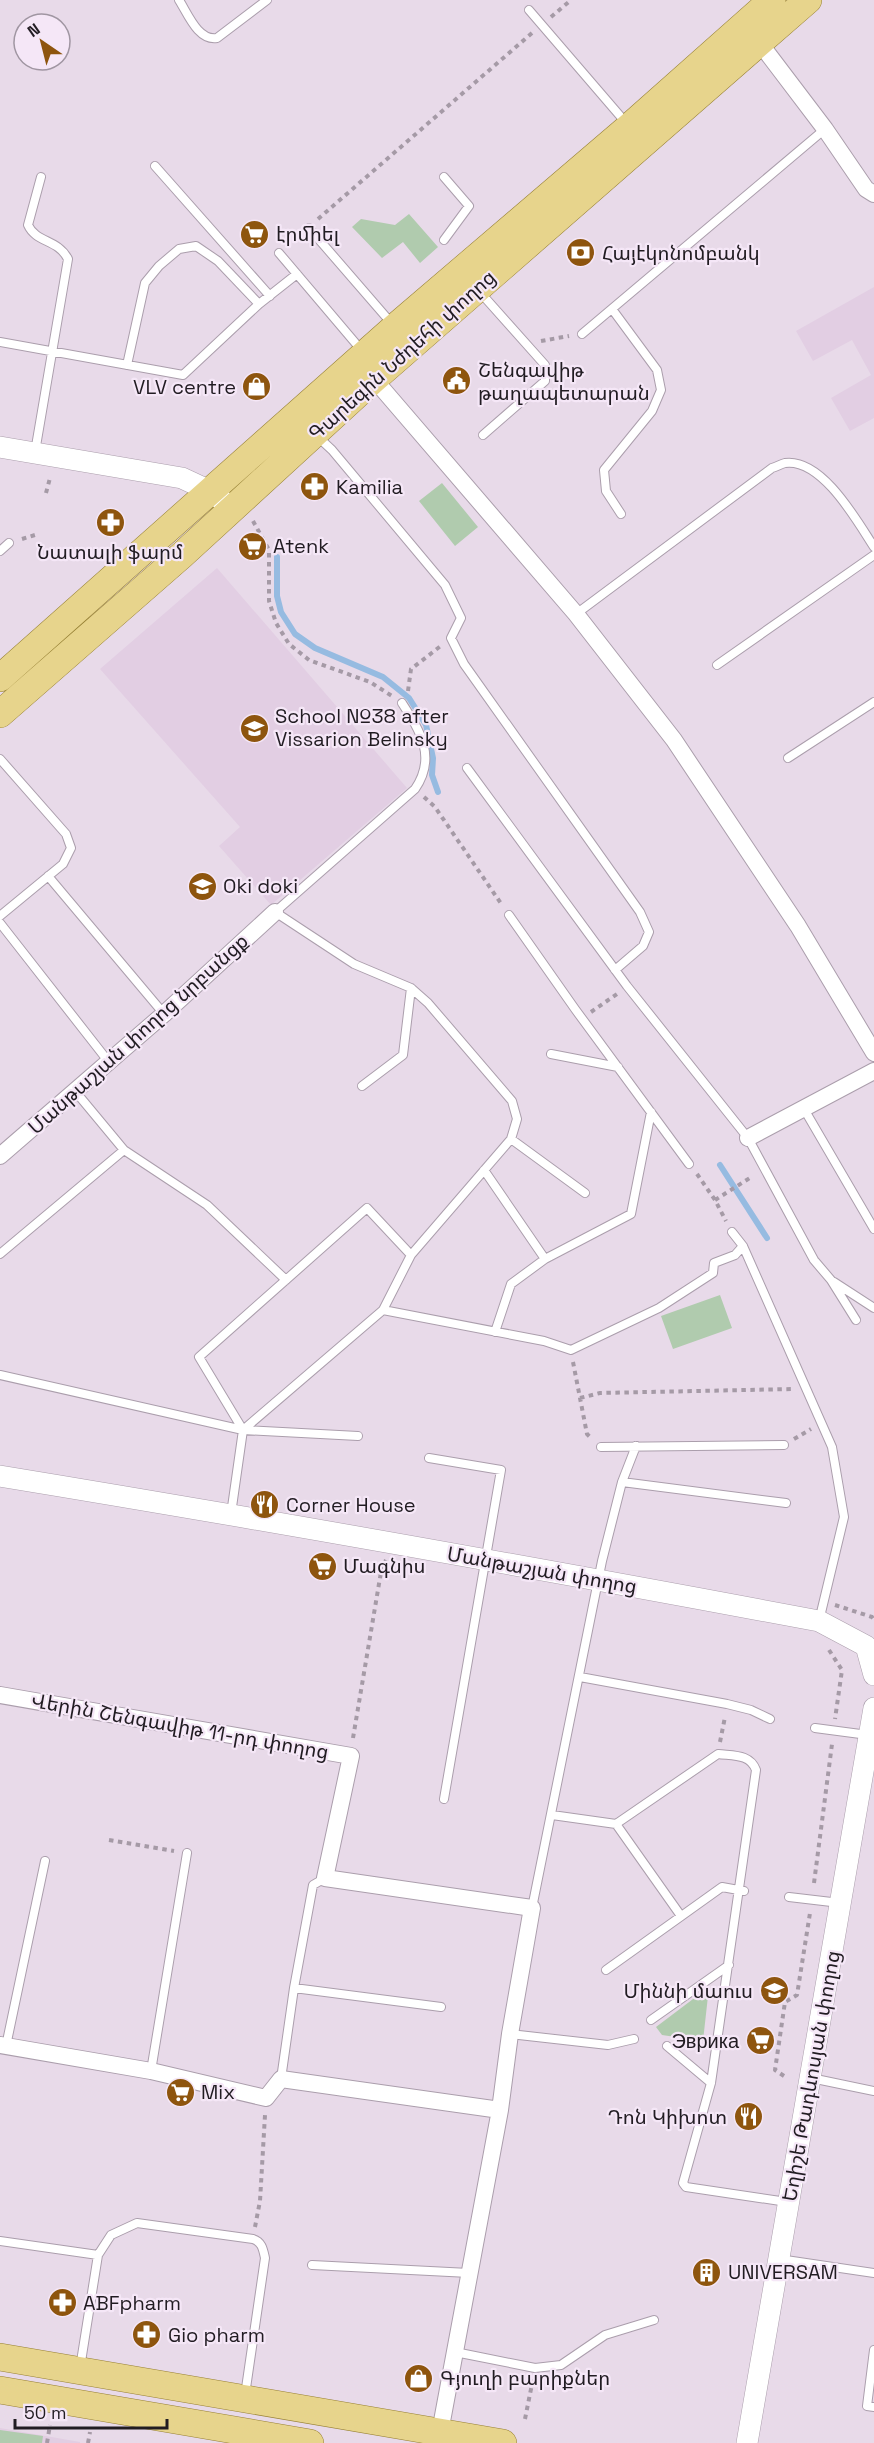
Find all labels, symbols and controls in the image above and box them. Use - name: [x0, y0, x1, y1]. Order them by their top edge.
- north arrow: [12, 12, 72, 72]
- text: N: [23, 18, 44, 42]
- supermarket icon: էրմիել: [239, 218, 271, 250]
- place label: էրմիել: [276, 221, 340, 247]
- bank icon: Հայէկոնոմբանկ: [565, 237, 597, 269]
- place label: Հայէկոնոմբանկ: [602, 240, 760, 266]
- street label: Գարեգին Նժդեհի փողոց: [303, 264, 501, 446]
- place label: Շենգավիթ թաղապետարան: [478, 357, 650, 406]
- public building icon: Շենգավիթ թաղապետարան: [441, 365, 473, 397]
- shop icon: VLV centre: [241, 371, 273, 403]
- place label: VLV centre: [133, 374, 236, 400]
- pharmacy icon: Kamilia: [299, 471, 331, 503]
- place label: Kamilia: [336, 474, 403, 500]
- pharmacy icon: Նատալի ֆարմ: [94, 506, 126, 538]
- supermarket icon: Atenk: [236, 530, 268, 562]
- place label: Atenk: [273, 533, 329, 559]
- place label: Նատալի ֆարմ: [37, 539, 183, 565]
- place label: School №38 after Vissarion Belinsky: [275, 703, 449, 752]
- school or university icon: School №38 after Vissarion Belinsky: [238, 712, 270, 744]
- school or university icon: Oki doki: [186, 870, 218, 902]
- place label: Oki doki: [223, 873, 298, 899]
- street label: Մանթաշյան փողոց նրբանցք: [22, 928, 254, 1140]
- restaurant icon: Corner House: [249, 1489, 281, 1521]
- place label: Corner House: [286, 1492, 416, 1518]
- street label: Մանթաշյան փողոց: [445, 1540, 639, 1600]
- supermarket icon: Մագնիս: [306, 1550, 338, 1582]
- place label: Մագնիս: [343, 1553, 426, 1579]
- street label: Վերին Շենգավիթ 11-րդ փողոց: [29, 1687, 331, 1765]
- street label: Եղիշե Թադևոսյան փողոց: [776, 1948, 846, 2204]
- school or university icon: Միննի մաուս: [758, 1975, 790, 2007]
- place label: Միննի մաուս: [623, 1978, 753, 2004]
- supermarket icon: Эврика: [744, 2025, 776, 2057]
- place label: Эврика: [671, 2028, 740, 2054]
- supermarket icon: Mix: [164, 2076, 196, 2108]
- place label: Mix: [201, 2079, 235, 2105]
- restaurant icon: Դոն Կիխոտ: [732, 2101, 764, 2133]
- place label: Դոն Կիխոտ: [608, 2104, 727, 2130]
- building icon: UNIVERSAM: [691, 2256, 723, 2288]
- place label: UNIVERSAM: [728, 2259, 838, 2285]
- pharmacy icon: ABFpharm: [46, 2287, 78, 2319]
- place label: ABFpharm: [83, 2290, 181, 2316]
- pharmacy icon: Gio pharm: [131, 2319, 163, 2351]
- place label: Gio pharm: [168, 2322, 265, 2348]
- shop icon: Գյուղի բարիքներ: [403, 2362, 435, 2394]
- place label: Գյուղի բարիքներ: [440, 2365, 610, 2391]
- scale bar: [15, 2392, 166, 2430]
- text: 50 m: [24, 2401, 66, 2424]

